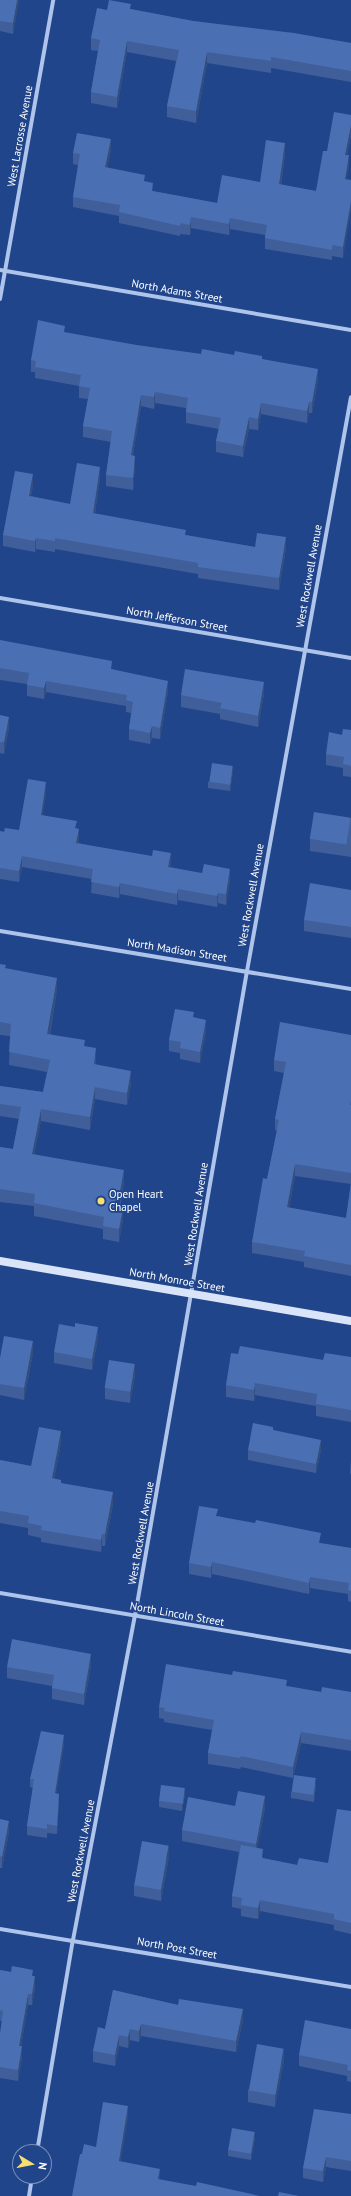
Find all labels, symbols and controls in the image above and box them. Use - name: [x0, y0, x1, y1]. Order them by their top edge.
- street label: West Lacrosse Avenue: [5, 84, 35, 188]
- street label: North Adams Street: [130, 276, 224, 306]
- street label: West Rockwell Avenue: [293, 523, 325, 629]
- street label: North Jefferson Street: [125, 604, 229, 634]
- street label: West Rockwell Avenue: [235, 842, 267, 948]
- street label: North Madison Street: [126, 936, 228, 964]
- street label: West Rockwell Avenue: [181, 1161, 211, 1267]
- place label: Open Heart Chapel: [109, 1188, 163, 1214]
- marker: Open Heart Chapel: [96, 1196, 106, 1206]
- street label: North Monroe Street: [128, 1265, 226, 1295]
- street label: West Rockwell Avenue: [125, 1480, 157, 1586]
- street label: North Lincoln Street: [129, 1599, 225, 1629]
- street label: West Rockwell Avenue: [65, 1798, 97, 1904]
- street label: North Post Street: [136, 1934, 218, 1962]
- north arrow: [12, 2144, 52, 2184]
- text: N: [35, 2161, 50, 2171]

